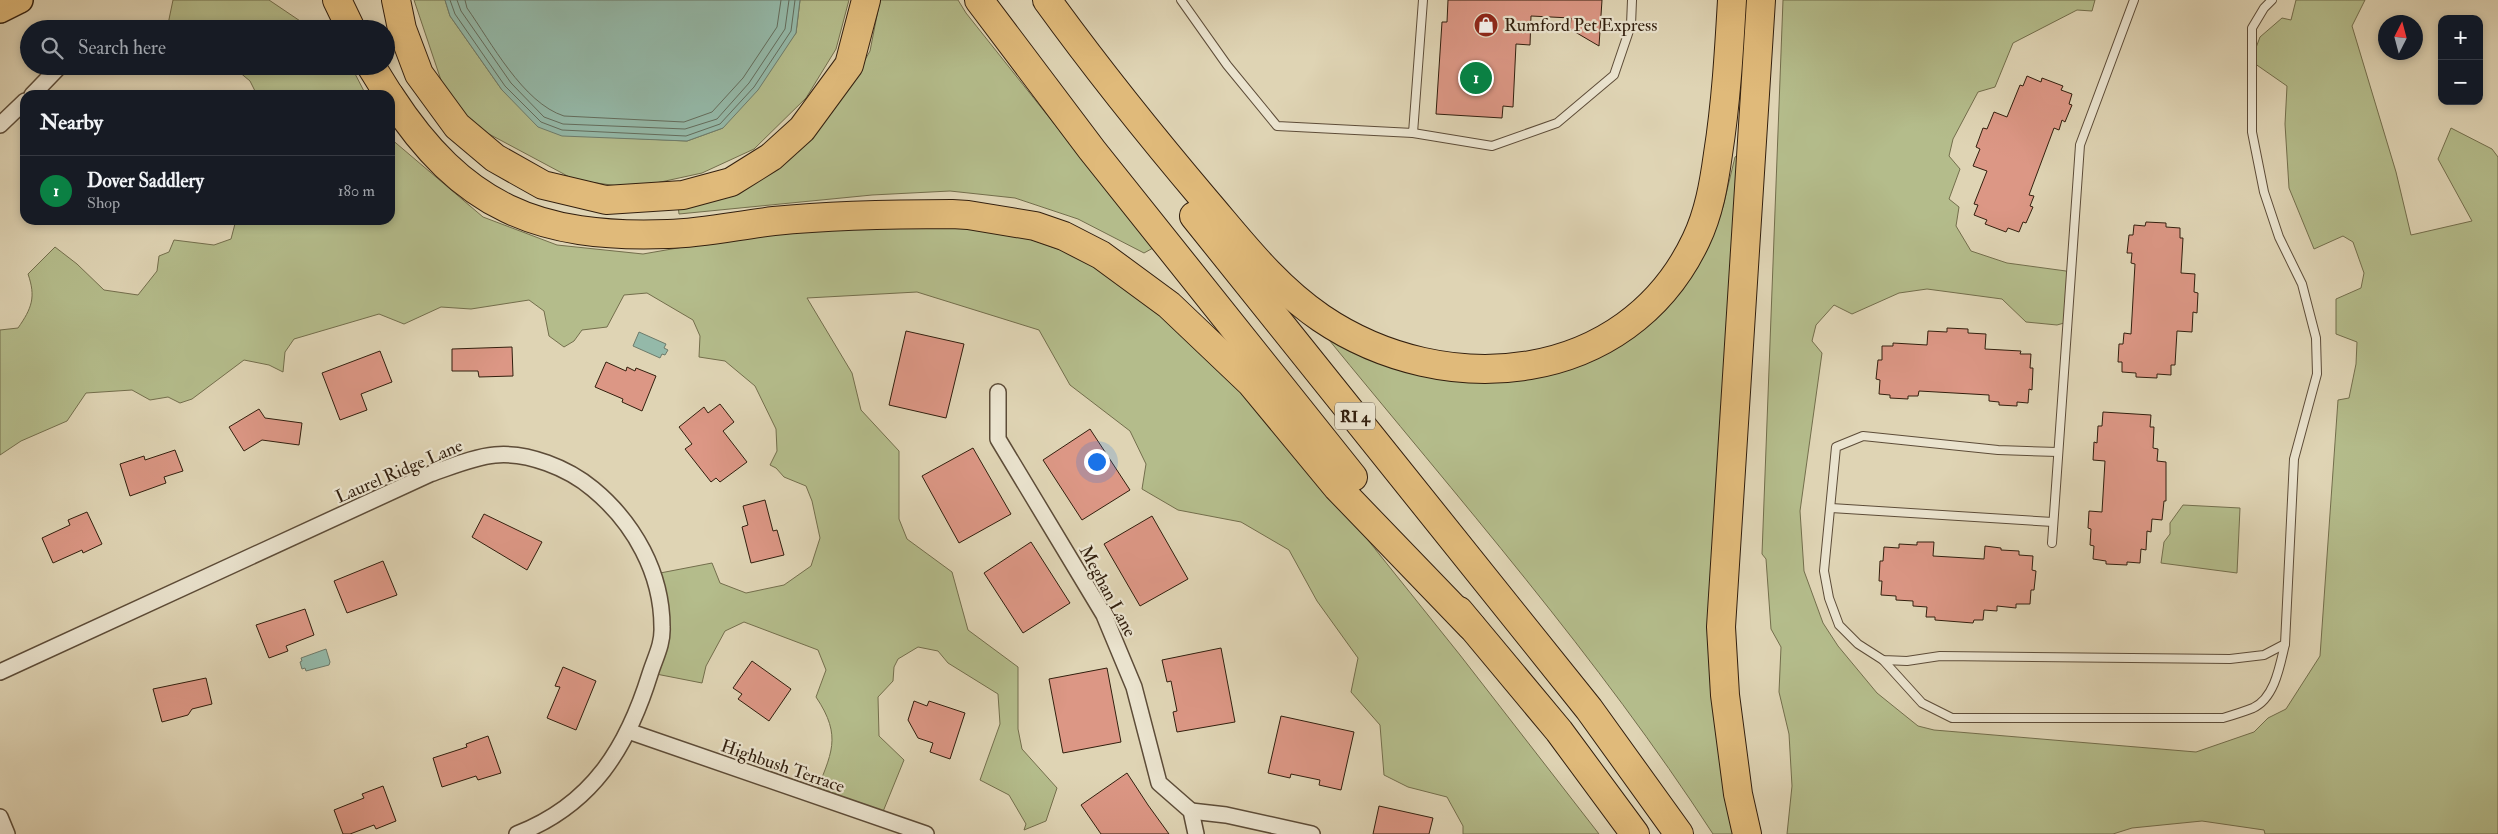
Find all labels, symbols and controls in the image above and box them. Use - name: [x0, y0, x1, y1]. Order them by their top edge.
- shop icon: Rumford Pet Express: [1473, 12, 1499, 38]
- place label: Rumford Pet Express: [1504, 14, 1657, 37]
- north arrow: [2378, 15, 2423, 60]
- map controls: [2438, 15, 2483, 105]
- button: +: [2438, 15, 2483, 60]
- search box: [20, 20, 395, 75]
- icon: search: [38, 34, 66, 62]
- text: Search here: [78, 36, 166, 60]
- pin: 1: [1460, 59, 1492, 97]
- button: −: [2438, 60, 2483, 105]
- text: Nearby: [40, 109, 103, 136]
- text: Dover Saddlery: [87, 169, 204, 193]
- text: 1: [53, 181, 59, 201]
- text: 180 m: [338, 181, 375, 201]
- text: Shop: [87, 193, 120, 213]
- road number: RI 4: [1335, 402, 1375, 430]
- street label: Laurel Ridge Lane: [332, 434, 467, 509]
- your location: [1084, 449, 1110, 475]
- street label: Meghan Lane: [1074, 541, 1142, 641]
- street label: Highbush Terrace: [718, 735, 848, 799]

